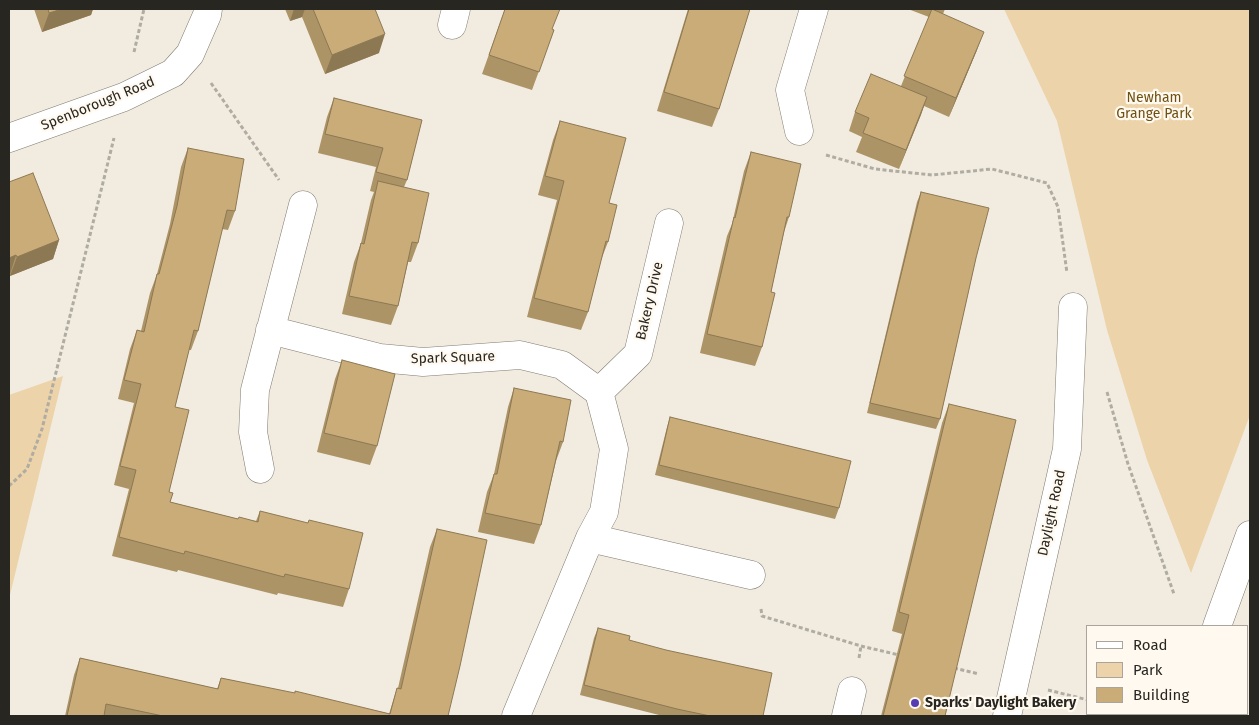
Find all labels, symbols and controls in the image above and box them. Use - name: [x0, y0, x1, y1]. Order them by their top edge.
- street label: Spenborough Road: [39, 74, 157, 134]
- park label: Newham Grange Park: [1116, 90, 1192, 122]
- street label: Bakery Drive: [633, 260, 667, 342]
- street label: Spark Square: [411, 348, 495, 368]
- street label: Daylight Road: [1035, 468, 1069, 558]
- legend: [1086, 625, 1249, 715]
- text: Road: [1133, 636, 1168, 654]
- text: Park: [1133, 661, 1163, 679]
- text: Building: [1133, 686, 1189, 704]
- place label: Sparks' Daylight Bakery: [925, 695, 1076, 711]
- marker: Sparks' Daylight Bakery: [909, 697, 921, 709]

